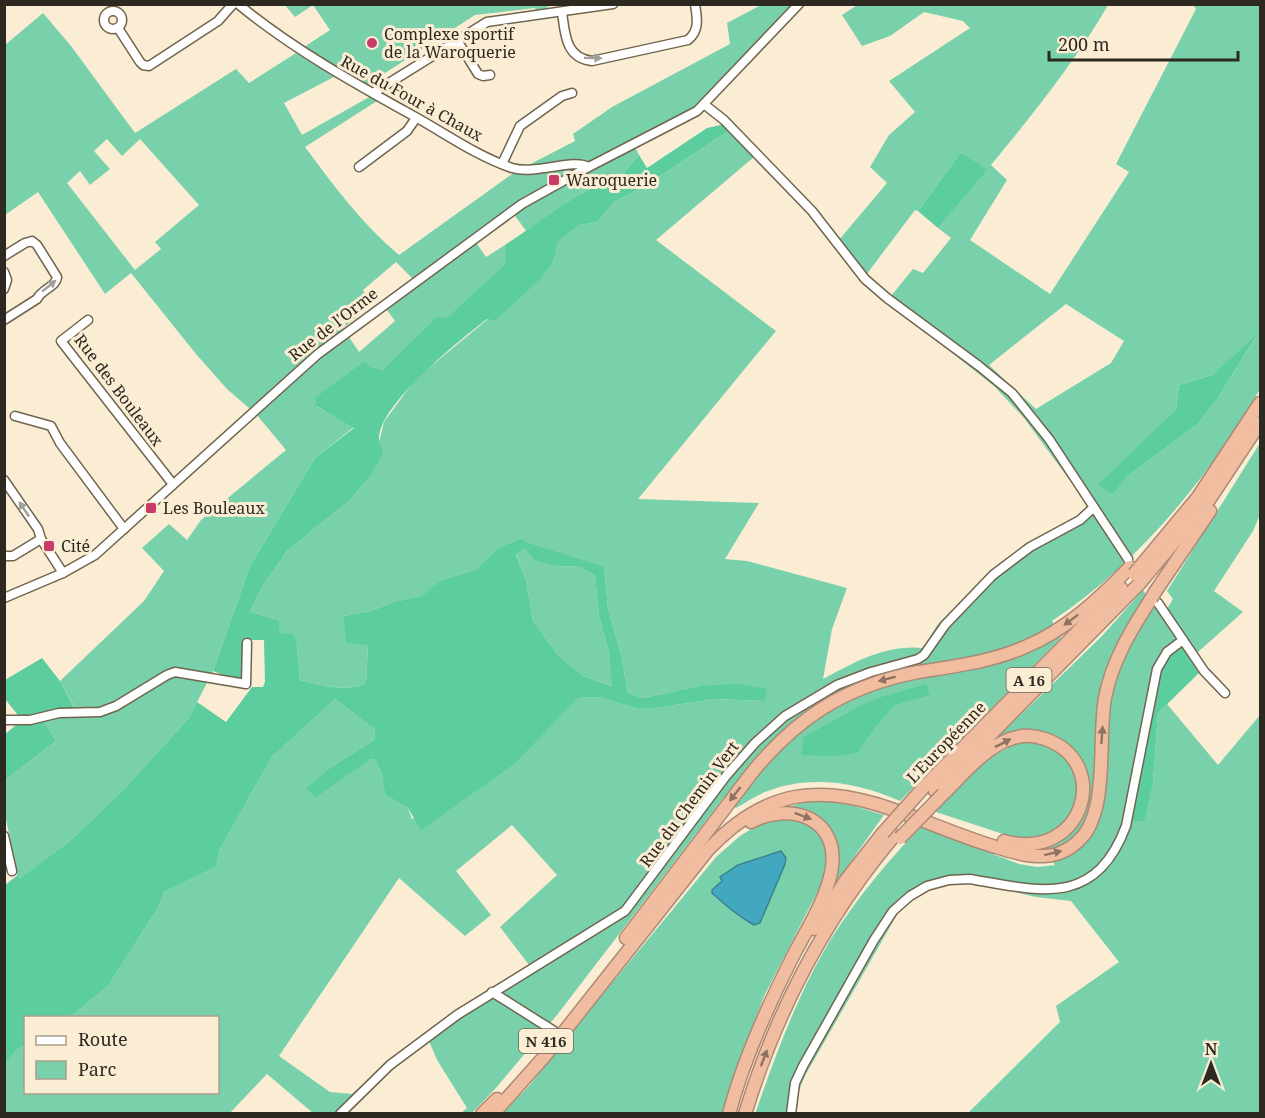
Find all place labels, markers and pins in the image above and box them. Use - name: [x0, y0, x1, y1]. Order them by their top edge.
- place label: Complexe sportif de la Waroquerie: [384, 23, 516, 63]
- marker: Complexe sportif de la Waroquerie: [365, 36, 379, 50]
- place label: Waroquerie: [566, 169, 657, 191]
- marker: Waroquerie: [547, 173, 561, 187]
- place label: Les Bouleaux: [163, 497, 265, 519]
- marker: Les Bouleaux: [144, 501, 158, 515]
- place label: Cité: [61, 535, 90, 557]
- marker: Cité: [42, 539, 56, 553]

